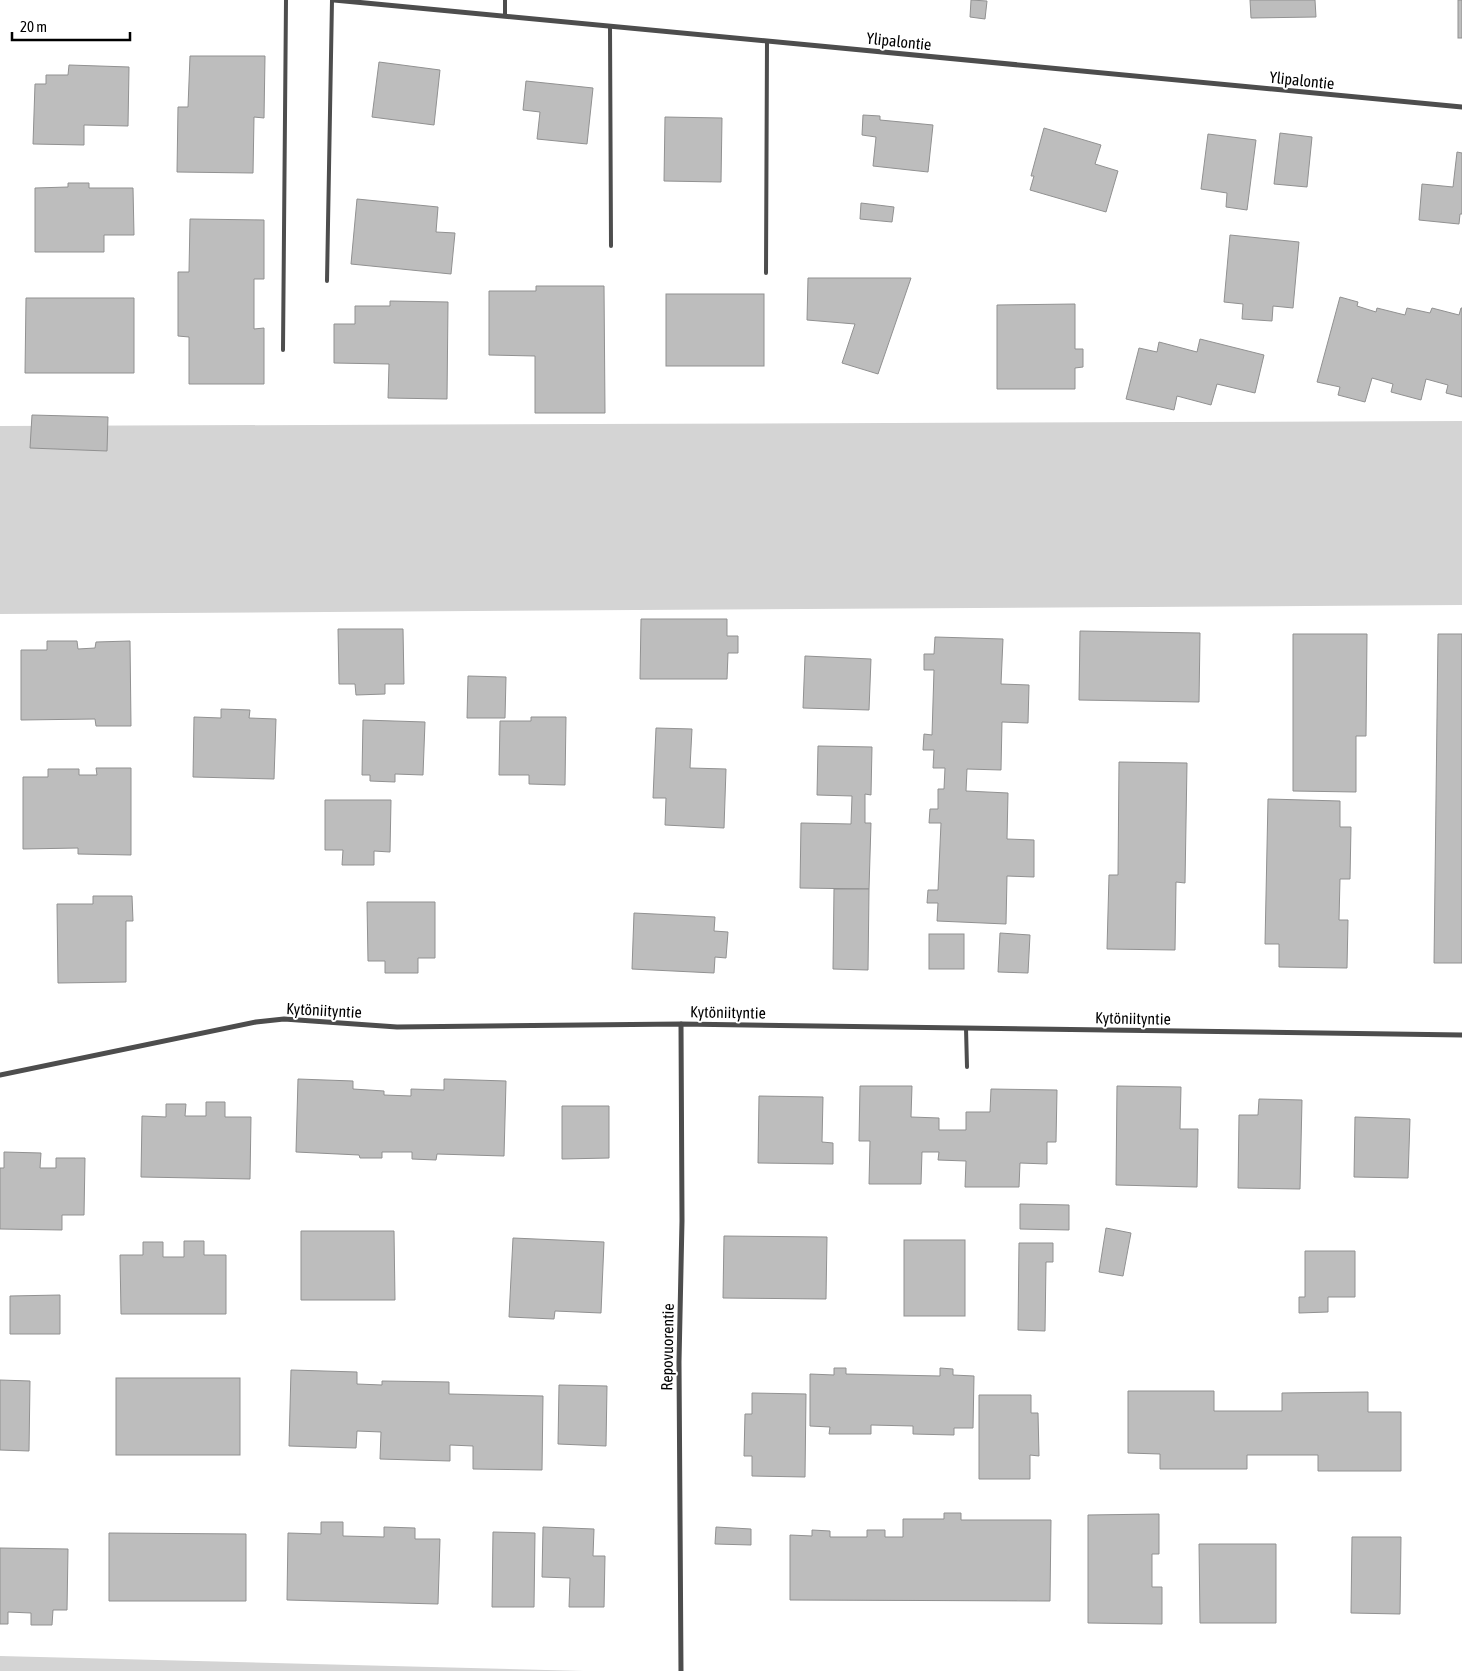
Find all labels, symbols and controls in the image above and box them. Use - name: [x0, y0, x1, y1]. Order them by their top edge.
- scale bar: [12, 10, 130, 42]
- text: 20 m: [20, 18, 47, 35]
- street label: Ylipalontie: [866, 29, 932, 54]
- street label: Ylipalontie: [1269, 68, 1335, 93]
- street label: Kytöniityntie: [286, 999, 362, 1022]
- street label: Kytöniityntie: [690, 1002, 766, 1023]
- street label: Kytöniityntie: [1095, 1008, 1171, 1029]
- street label: Repovuorentie: [657, 1303, 678, 1391]

